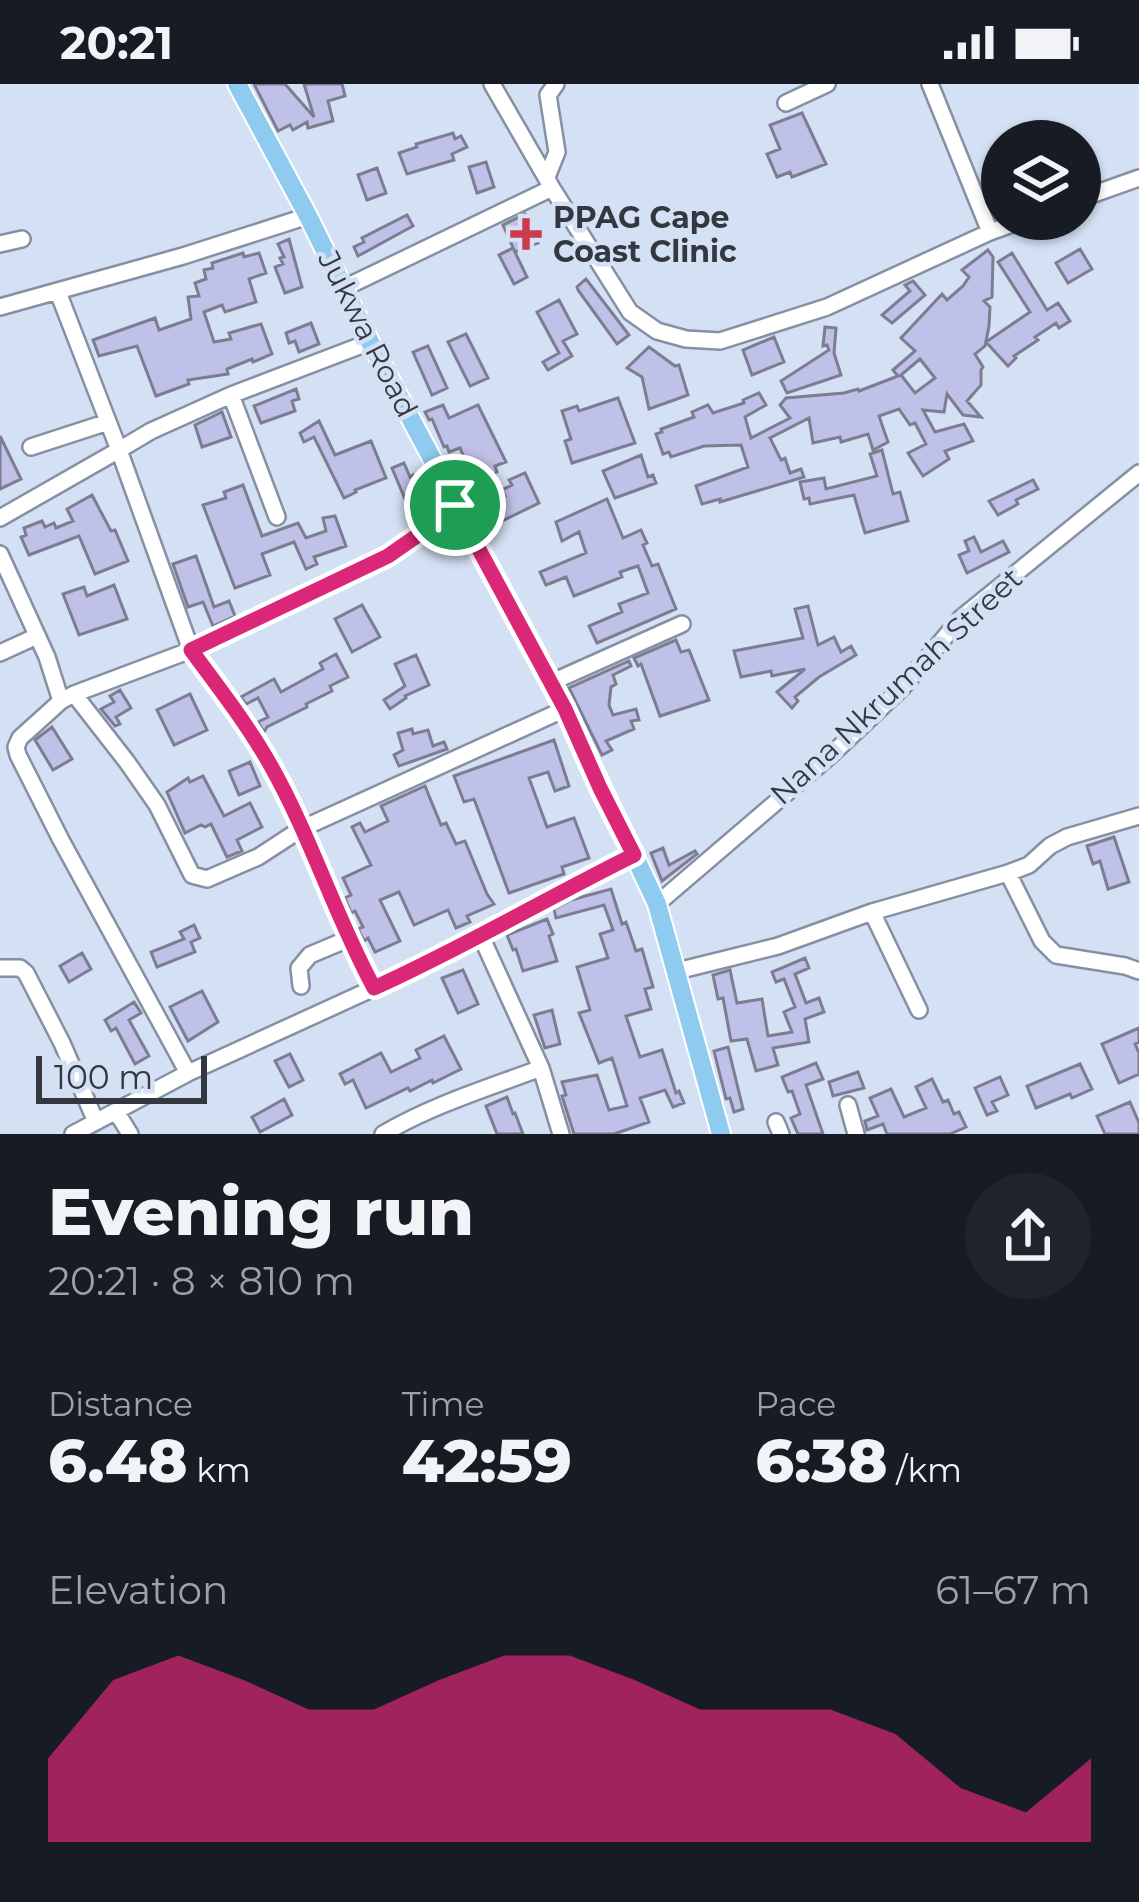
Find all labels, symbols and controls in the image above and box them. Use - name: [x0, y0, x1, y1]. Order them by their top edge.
- text: 20:21: [60, 15, 173, 70]
- map controls: [981, 120, 1101, 240]
- button: layers: [981, 120, 1101, 240]
- place label: PPAG Cape Coast Clinic: [553, 199, 737, 270]
- marker: PPAG Cape Coast Clinic: [510, 218, 542, 250]
- street label: Jukwa Road: [310, 244, 426, 424]
- pin: [404, 454, 506, 556]
- icon: arrive: [422, 472, 488, 538]
- street label: Nana Nkrumah Street: [762, 560, 1030, 812]
- scale bar: [36, 1050, 207, 1103]
- text: 100 m: [54, 1057, 153, 1097]
- text: Evening run: [48, 1171, 474, 1252]
- button: share: [965, 1173, 1091, 1299]
- text: 20:21 · 8 × 810 m: [48, 1257, 355, 1305]
- text: Distance: [48, 1384, 193, 1424]
- text: Time: [402, 1384, 484, 1424]
- text: Pace: [755, 1384, 836, 1424]
- text: 6.48: [48, 1424, 188, 1497]
- text: 42:59: [402, 1424, 572, 1497]
- text: 6:38: [755, 1424, 888, 1497]
- text: km: [188, 1450, 251, 1490]
- text: /km: [888, 1450, 962, 1490]
- text: Elevation: [48, 1566, 228, 1614]
- text: 61–67 m: [935, 1566, 1091, 1614]

